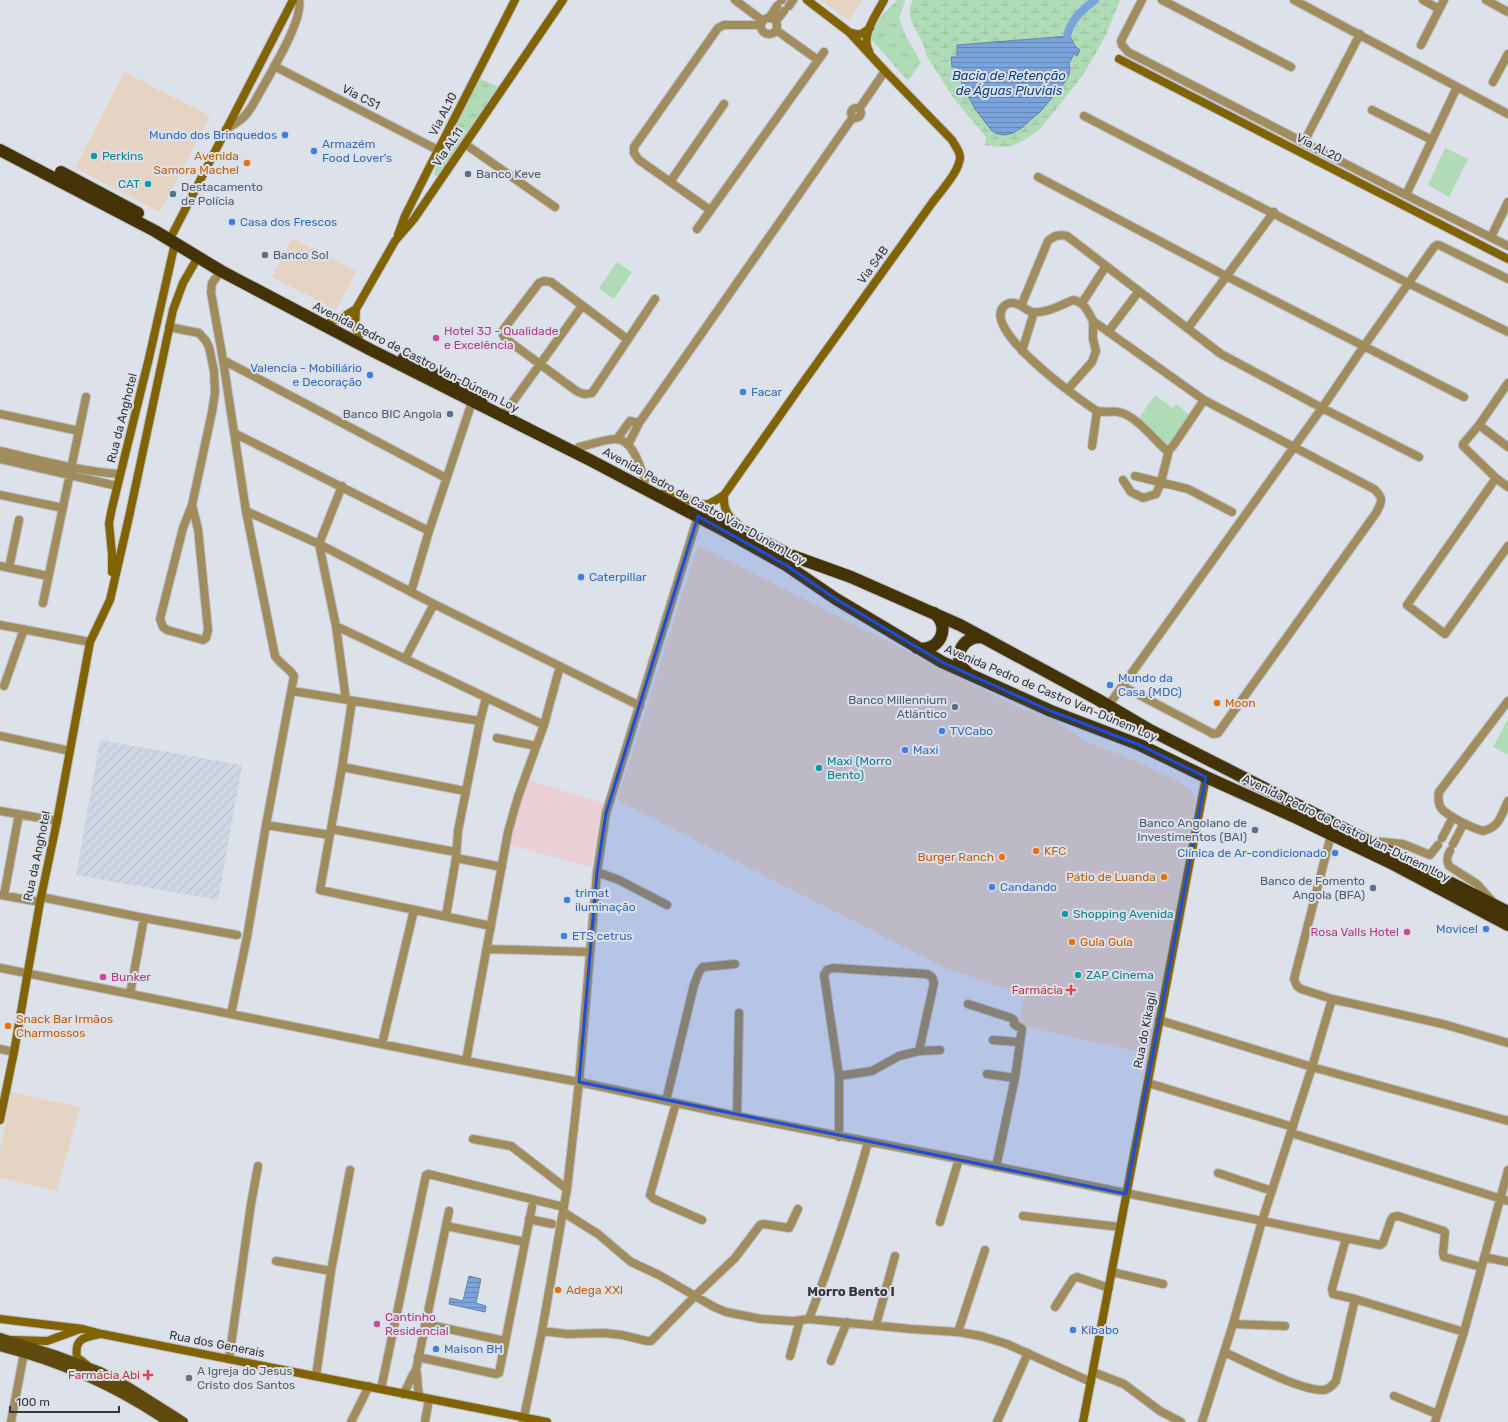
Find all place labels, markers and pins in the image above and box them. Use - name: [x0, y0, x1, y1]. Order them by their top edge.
- place label: Mundo dos Brinquedos: [149, 128, 277, 142]
- marker: Mundo dos Brinquedos: [280, 130, 290, 140]
- place label: Armazém Food Lover's: [322, 137, 392, 165]
- marker: Armazém Food Lover's: [309, 146, 319, 156]
- place label: Perkins: [102, 149, 143, 163]
- place label: Avenida Samora Machel: [154, 149, 239, 177]
- marker: Perkins: [89, 151, 99, 161]
- marker: Avenida Samora Machel: [242, 158, 252, 168]
- place label: Banco Keve: [476, 167, 541, 181]
- marker: Banco Keve: [463, 169, 473, 179]
- place label: CAT: [118, 177, 140, 191]
- marker: CAT: [143, 179, 153, 189]
- place label: Destacamento de Polícia: [181, 180, 263, 208]
- marker: Destacamento de Polícia: [168, 189, 178, 199]
- place label: Casa dos Frescos: [240, 215, 337, 229]
- marker: Casa dos Frescos: [227, 217, 237, 227]
- place label: Banco Sol: [273, 248, 329, 262]
- marker: Banco Sol: [260, 250, 270, 260]
- place label: Hotel 3J - Qualidade e Excelência: [444, 324, 559, 352]
- marker: Hotel 3J - Qualidade e Excelência: [431, 333, 441, 343]
- place label: Valencia - Mobiliário e Decoração: [250, 361, 362, 389]
- marker: Valencia - Mobiliário e Decoração: [365, 370, 375, 380]
- place label: Facar: [751, 385, 783, 399]
- marker: Facar: [738, 387, 748, 397]
- place label: Banco BIC Angola: [343, 407, 442, 421]
- marker: Banco BIC Angola: [445, 409, 455, 419]
- place label: Caterpillar: [589, 570, 647, 584]
- marker: Caterpillar: [576, 572, 586, 582]
- place label: Mundo da Casa (MDC): [1118, 671, 1182, 699]
- marker: Mundo da Casa (MDC): [1105, 680, 1115, 690]
- place label: Banco Millennium Atlântico: [848, 693, 947, 721]
- place label: Moon: [1225, 696, 1256, 710]
- marker: Moon: [1212, 698, 1222, 708]
- marker: Banco Millennium Atlântico: [950, 702, 960, 712]
- place label: TVCabo: [950, 724, 993, 738]
- marker: TVCabo: [937, 726, 947, 736]
- place label: Maxi: [913, 743, 939, 757]
- marker: Maxi: [900, 745, 910, 755]
- place label: Maxi (Morro Bento): [827, 754, 892, 782]
- marker: Maxi (Morro Bento): [814, 763, 824, 773]
- place label: Banco Angolano de Investimentos (BAI): [1137, 816, 1247, 844]
- marker: Banco Angolano de Investimentos (BAI): [1250, 825, 1260, 835]
- place label: KFC: [1044, 844, 1066, 858]
- marker: KFC: [1031, 846, 1041, 856]
- place label: Clínica de Ar-condicionado: [1177, 846, 1327, 860]
- marker: Clínica de Ar-condicionado: [1330, 848, 1340, 858]
- place label: Burger Ranch: [918, 850, 994, 864]
- marker: Burger Ranch: [997, 852, 1007, 862]
- place label: Pátio de Luanda: [1066, 870, 1156, 884]
- marker: Pátio de Luanda: [1159, 872, 1169, 882]
- place label: Banco de Fomento Angola (BFA): [1260, 874, 1365, 902]
- place label: Candando: [1000, 880, 1057, 894]
- marker: Candando: [987, 882, 997, 892]
- marker: Banco de Fomento Angola (BFA): [1368, 883, 1378, 893]
- place label: trimat iluminação: [575, 886, 636, 914]
- marker: trimat iluminação: [562, 895, 572, 905]
- place label: Shopping Avenida: [1073, 907, 1174, 921]
- marker: Shopping Avenida: [1060, 909, 1070, 919]
- place label: Movicel: [1436, 922, 1478, 936]
- marker: Movicel: [1481, 924, 1491, 934]
- place label: Rosa Valls Hotel: [1311, 925, 1399, 939]
- marker: Rosa Valls Hotel: [1402, 927, 1412, 937]
- place label: ETS cetrus: [572, 929, 632, 943]
- marker: ETS cetrus: [559, 931, 569, 941]
- place label: Gula Gula: [1080, 935, 1133, 949]
- marker: Gula Gula: [1067, 937, 1077, 947]
- place label: ZAP Cinema: [1086, 968, 1154, 982]
- place label: Bunker: [111, 970, 151, 984]
- marker: ZAP Cinema: [1073, 970, 1083, 980]
- marker: Bunker: [98, 972, 108, 982]
- place label: Farmácia: [1012, 983, 1063, 997]
- marker: Farmácia: [1066, 985, 1076, 995]
- place label: Snack Bar Irmãos Charmossos: [16, 1012, 113, 1040]
- marker: Snack Bar Irmãos Charmossos: [3, 1021, 13, 1031]
- place label: Adega XXI: [566, 1283, 623, 1297]
- marker: Adega XXI: [553, 1285, 563, 1295]
- place label: Cantinho Residencial: [385, 1310, 449, 1338]
- marker: Cantinho Residencial: [372, 1319, 382, 1329]
- place label: Kibabo: [1081, 1323, 1119, 1337]
- marker: Kibabo: [1068, 1325, 1078, 1335]
- place label: Maison BH: [444, 1342, 503, 1356]
- marker: Maison BH: [431, 1344, 441, 1354]
- place label: A Igreja do Jesus Cristo dos Santos: [197, 1364, 295, 1392]
- place label: Farmácia Abi: [68, 1368, 140, 1382]
- marker: Farmácia Abi: [143, 1370, 153, 1380]
- marker: A Igreja do Jesus Cristo dos Santos: [184, 1373, 194, 1383]

